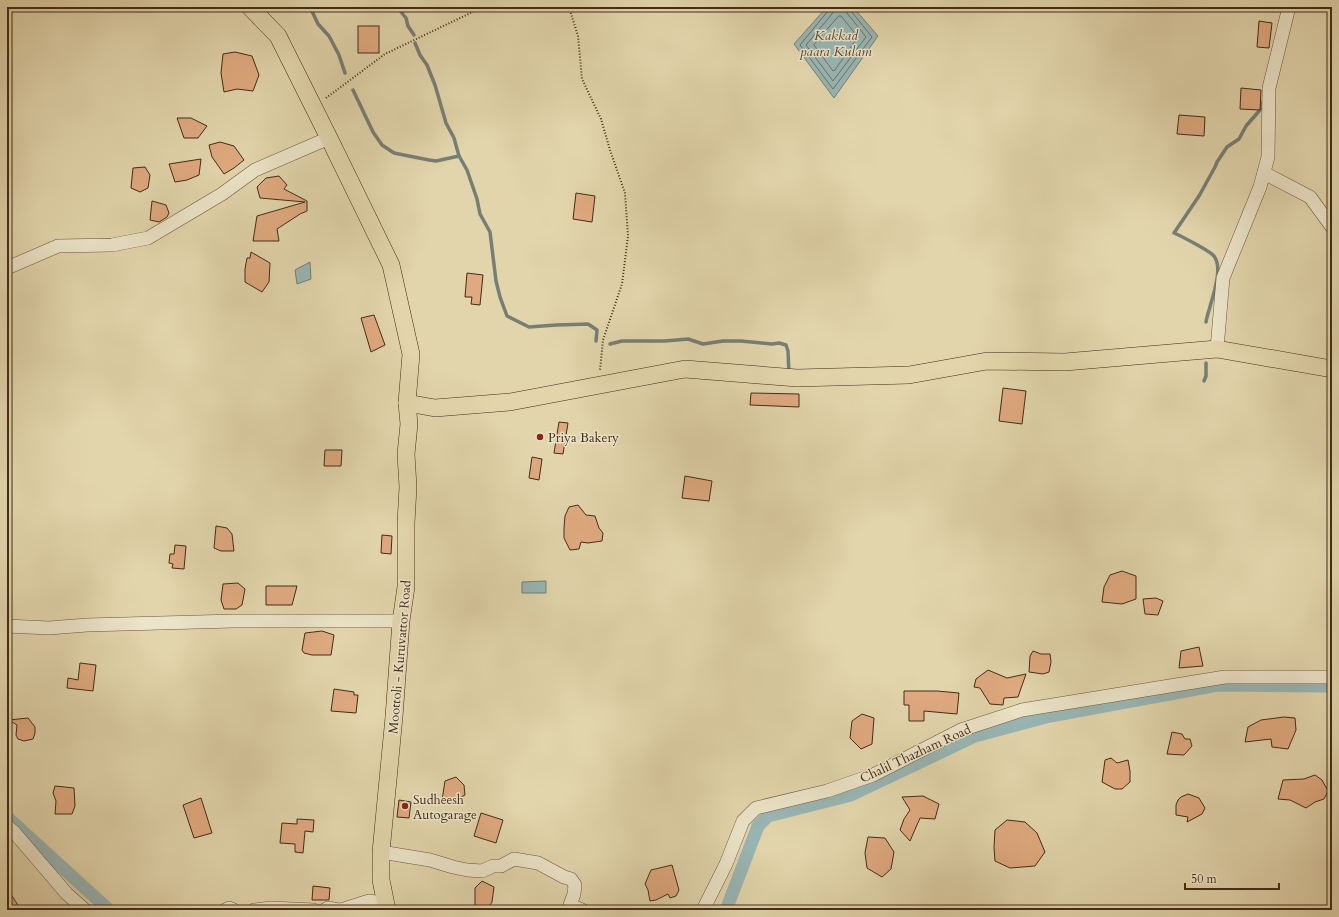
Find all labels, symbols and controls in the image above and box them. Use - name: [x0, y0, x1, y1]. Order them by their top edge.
- water label: Kakkad paara Kulam: [799, 26, 872, 61]
- place label: Priya Bakery: [548, 429, 619, 447]
- marker: Priya Bakery: [535, 432, 545, 442]
- street label: Moottoli - Kuruvattor Road: [384, 579, 416, 735]
- street label: Chalil Thazham Road: [857, 720, 974, 787]
- place label: Sudheesh Autogarage: [413, 791, 477, 824]
- marker: Sudheesh Autogarage: [400, 801, 410, 811]
- scale bar: [1185, 865, 1279, 891]
- text: 50 m: [1191, 871, 1218, 887]

